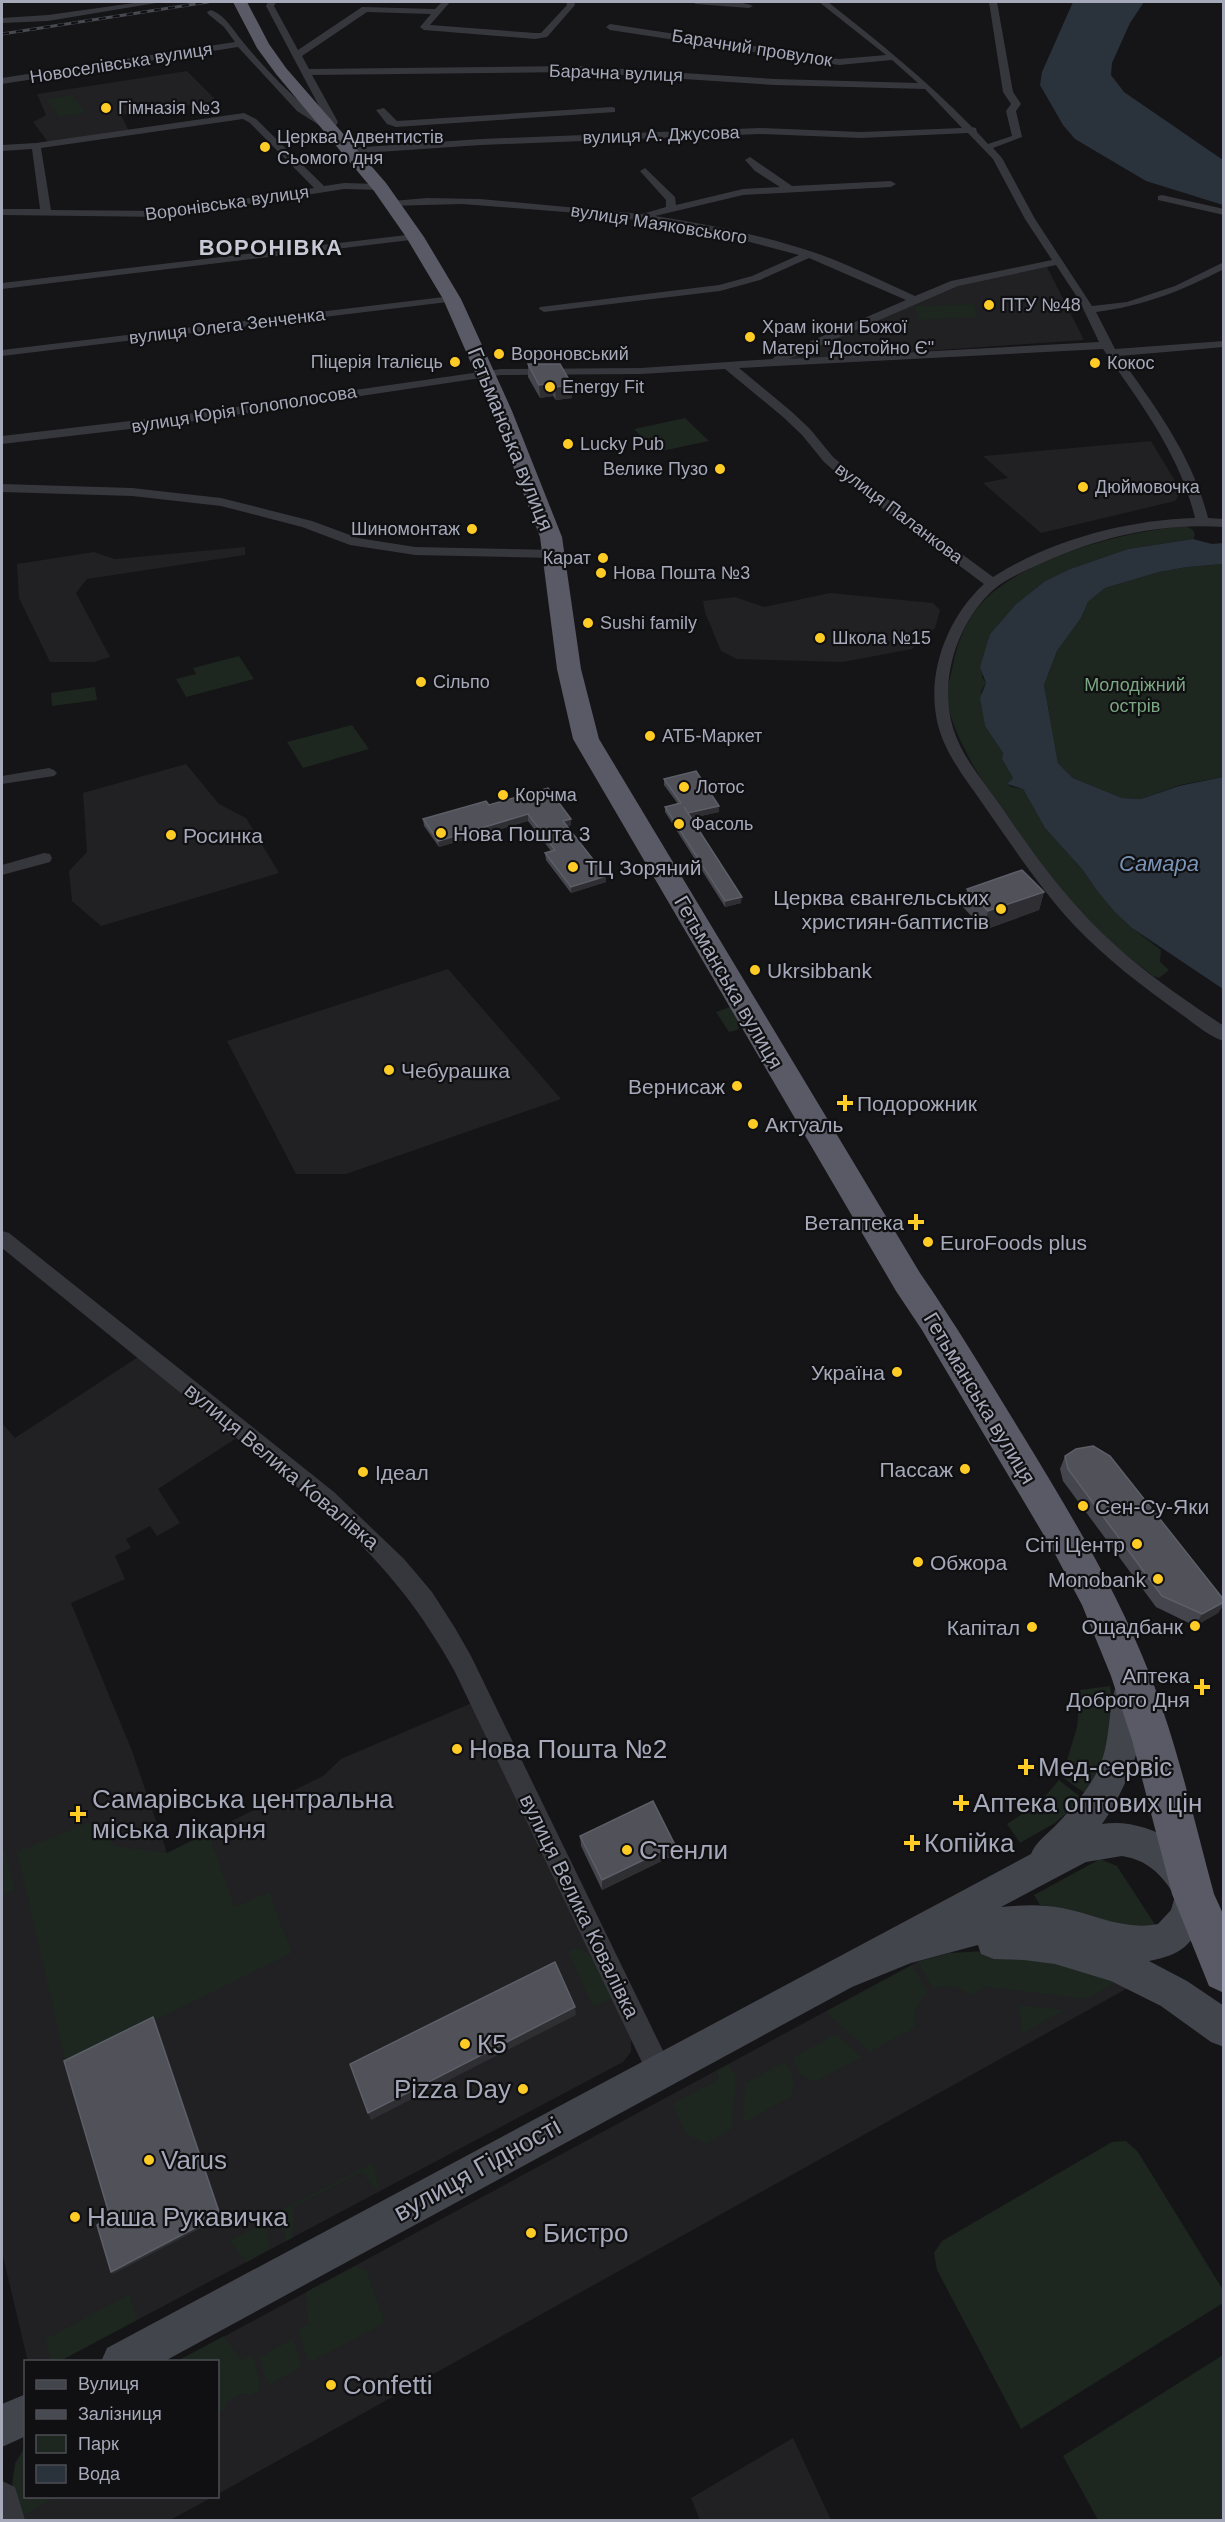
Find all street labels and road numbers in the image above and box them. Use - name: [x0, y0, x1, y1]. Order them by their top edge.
- street label: Барачний провулок: [670, 25, 834, 71]
- street label: Новоселівська вулиця: [28, 39, 214, 87]
- street label: Барачна вулиця: [549, 61, 683, 85]
- street label: вулиця А. Джусова: [582, 122, 741, 148]
- street label: Воронівська вулиця: [144, 182, 310, 224]
- street label: вулиця Маяковського: [569, 200, 749, 248]
- street label: вулиця Олега Зенченка: [128, 304, 327, 348]
- street label: Гетьманська вулиця: [464, 344, 558, 534]
- street label: вулиця Юрія Голополосова: [130, 381, 359, 437]
- street label: вулиця Паланкова: [831, 459, 967, 568]
- street label: Гетьманська вулиця: [670, 891, 788, 1073]
- street label: Гетьманська вулиця: [920, 1308, 1040, 1488]
- street label: вулиця Велика Ковалівка: [180, 1378, 384, 1554]
- street label: вулиця Велика Ковалівка: [516, 1790, 644, 2022]
- street label: вулиця Гідності: [388, 2111, 566, 2227]

